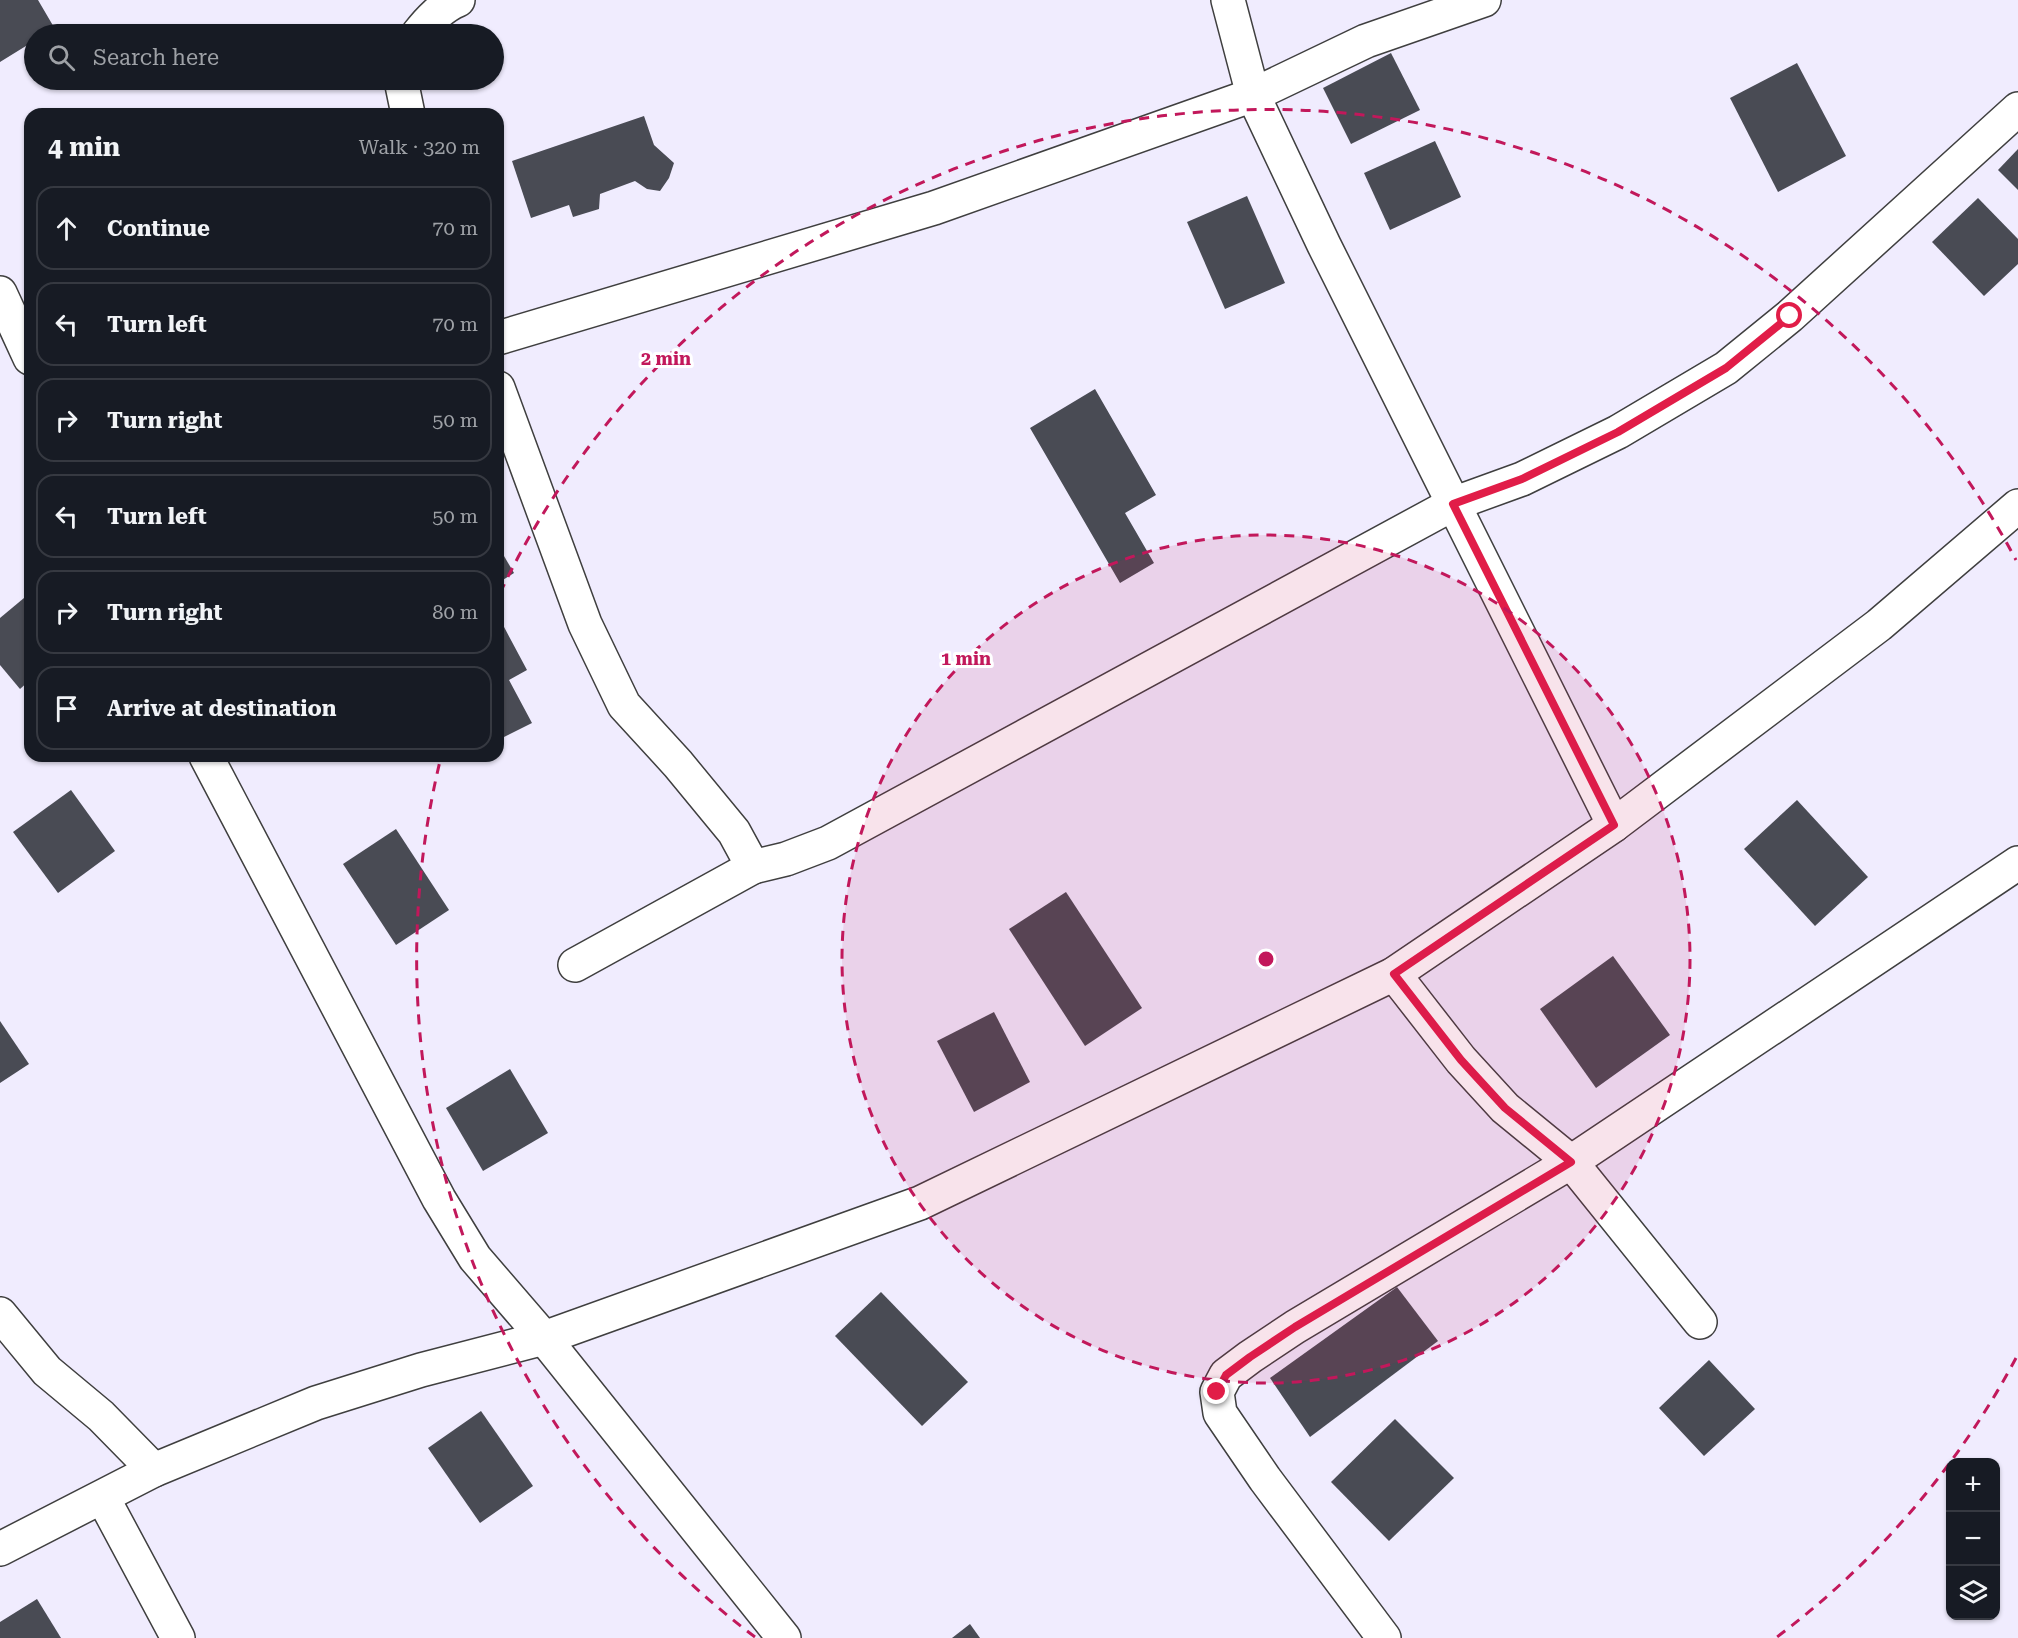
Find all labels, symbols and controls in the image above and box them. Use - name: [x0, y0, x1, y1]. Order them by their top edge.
- search box: [24, 24, 504, 90]
- icon: search: [45, 41, 78, 74]
- text: Search here: [93, 45, 219, 70]
- text: 4 min: [48, 132, 120, 162]
- text: Walk · 320 m: [359, 135, 480, 159]
- icon: ahead: [50, 212, 83, 245]
- text: Continue: [107, 216, 210, 241]
- text: 70 m: [432, 216, 478, 240]
- route start: [1776, 302, 1802, 328]
- icon: left: [50, 308, 83, 341]
- text: Turn left: [107, 312, 207, 337]
- text: 70 m: [432, 312, 478, 336]
- text: 2 min: [641, 348, 691, 369]
- icon: right: [50, 404, 83, 437]
- text: Turn right: [107, 408, 222, 433]
- text: 50 m: [432, 408, 478, 432]
- icon: left: [50, 500, 83, 533]
- text: Turn left: [107, 504, 207, 529]
- text: 50 m: [432, 504, 478, 528]
- icon: right: [50, 596, 83, 629]
- text: Turn right: [107, 600, 222, 625]
- text: 80 m: [432, 600, 478, 624]
- text: 1 min: [941, 648, 991, 669]
- icon: arrive: [50, 692, 83, 725]
- text: Arrive at destination: [107, 696, 336, 721]
- centre of rings: [1256, 949, 1276, 969]
- route end: [1203, 1378, 1229, 1404]
- map controls: [1946, 1458, 2000, 1620]
- button: +: [1946, 1458, 2000, 1512]
- button: −: [1946, 1512, 2000, 1566]
- button: layers: [1946, 1566, 2000, 1620]

